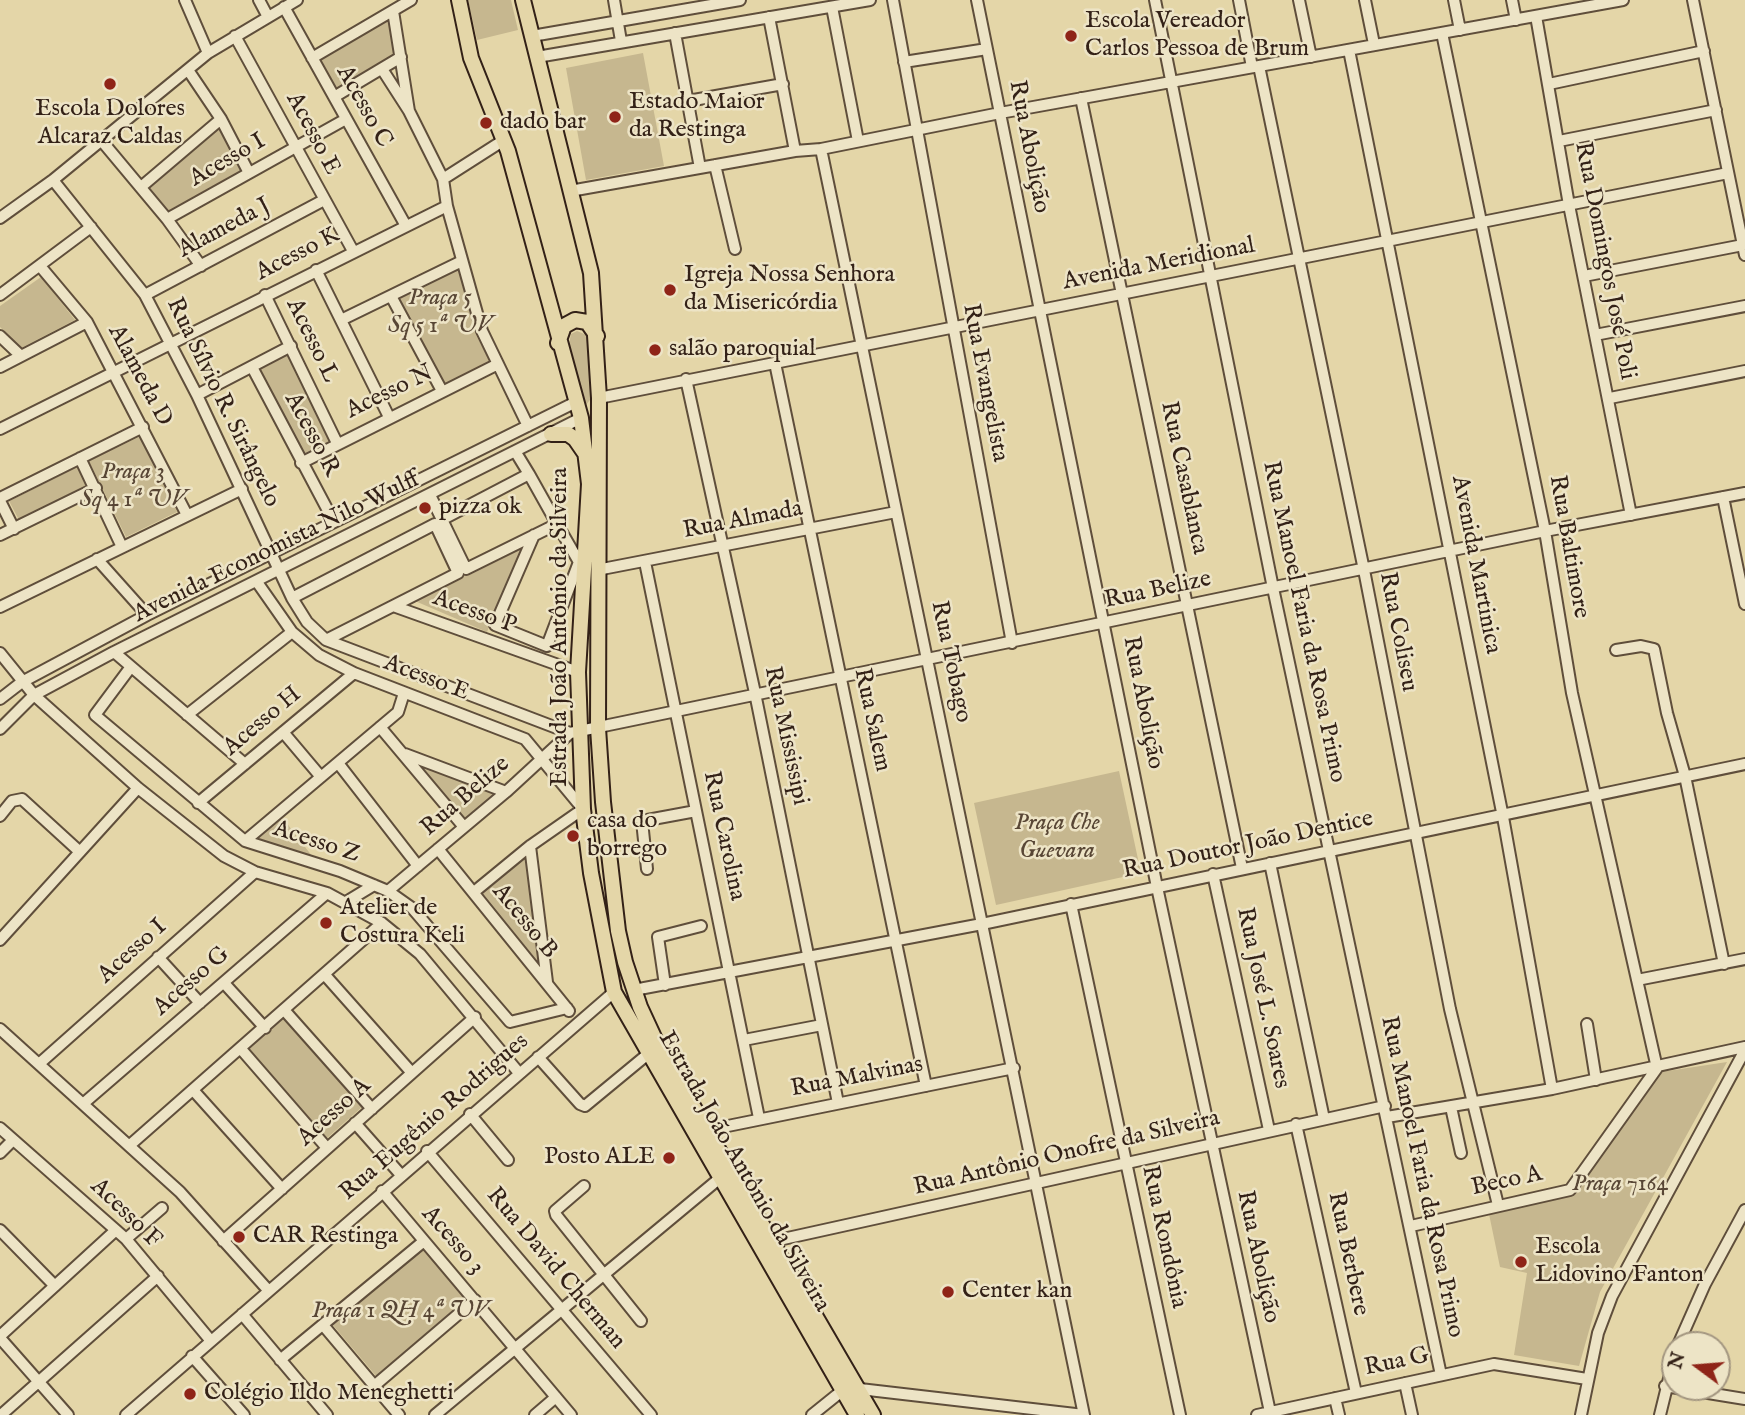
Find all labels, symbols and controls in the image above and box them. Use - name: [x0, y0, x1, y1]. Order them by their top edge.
- place label: Escola Vereador Carlos Pessoa de Brum: [1085, 8, 1309, 64]
- marker: Escola Vereador Carlos Pessoa de Brum: [1063, 28, 1079, 44]
- street label: Acesso C: [329, 61, 397, 153]
- marker: Escola Dolores Alcaraz Caldas: [102, 76, 118, 92]
- street label: Rua Abolição: [1001, 78, 1055, 216]
- street label: Acesso E: [278, 88, 346, 180]
- place label: Estado Maior da Restinga: [629, 89, 765, 145]
- place label: Escola Dolores Alcaraz Caldas: [35, 96, 185, 152]
- place label: dado bar: [500, 109, 586, 137]
- marker: Estado Maior da Restinga: [607, 109, 623, 125]
- marker: dado bar: [478, 115, 494, 131]
- street label: Acesso I: [185, 128, 271, 194]
- street label: Rua Domingos José Poli: [1567, 140, 1641, 382]
- street label: Alameda J: [174, 193, 276, 265]
- street label: Acesso K: [251, 222, 345, 288]
- street label: Avenida Meridional: [1061, 232, 1257, 298]
- place label: Igreja Nossa Senhora da Misericórdia: [684, 262, 895, 318]
- marker: Igreja Nossa Senhora da Misericórdia: [662, 282, 678, 298]
- park label: Praça 5 Sq 5 1ª UV: [388, 285, 492, 341]
- street label: Rua Sílvio R. Sirângelo: [159, 294, 285, 512]
- street label: Acesso L: [278, 294, 344, 388]
- street label: Rua Evangelista: [955, 302, 1013, 464]
- street label: Alameda D: [100, 321, 178, 431]
- place label: salão paroquial: [669, 336, 816, 364]
- marker: salão paroquial: [647, 342, 663, 358]
- street label: Acesso N: [342, 360, 438, 426]
- street label: Acesso R: [277, 388, 345, 482]
- street label: Rua Casablanca: [1153, 399, 1213, 557]
- park label: Praça 3 Sq 4 1ª UV: [80, 459, 186, 515]
- street label: Rua Manoel Faria da Rosa Primo: [1255, 459, 1351, 785]
- street label: Avenida Economista Nilo Wulff: [129, 466, 425, 630]
- street label: Estrada João Antônio da Silveira: [547, 467, 575, 787]
- street label: Avenida Martinica: [1444, 473, 1506, 657]
- street label: Rua Baltimore: [1541, 473, 1595, 621]
- place label: pizza ok: [439, 494, 522, 522]
- street label: Rua Almada: [681, 495, 805, 547]
- marker: pizza ok: [417, 500, 433, 516]
- street label: Rua Belize: [1102, 566, 1214, 616]
- street label: Rua Coliseu: [1371, 570, 1423, 694]
- street label: Acesso P: [428, 585, 520, 641]
- street label: Rua Tobago: [923, 599, 977, 725]
- street label: Rua Abolição: [1115, 634, 1169, 772]
- street label: Acesso E: [379, 650, 473, 708]
- street label: Rua Mississipi: [756, 664, 814, 808]
- street label: Rua Salem: [846, 666, 896, 774]
- street label: Acesso H: [218, 681, 308, 763]
- street label: Rua Belize: [416, 751, 516, 843]
- street label: Rua Carolina: [695, 769, 751, 903]
- street label: Rua Doutor João Dentice: [1120, 805, 1376, 887]
- place label: casa do borrego: [587, 808, 667, 864]
- park label: Praça Che Guevara: [1014, 810, 1100, 866]
- street label: Acesso Z: [269, 815, 363, 871]
- marker: casa do borrego: [565, 828, 581, 844]
- street label: Acesso B: [485, 879, 563, 965]
- place label: Atelier de Costura Keli: [340, 895, 465, 951]
- street label: Rua José L. Soares: [1229, 905, 1295, 1091]
- street label: Acesso I: [93, 914, 173, 990]
- marker: Atelier de Costura Keli: [318, 915, 334, 931]
- street label: Acesso G: [148, 941, 236, 1023]
- street label: Rua Manoel Faria da Rosa Primo: [1373, 1014, 1469, 1340]
- street label: Estrada João Antônio da Silveira: [651, 1027, 835, 1317]
- street label: Rua Eugênio Rodrigues: [335, 1028, 535, 1208]
- street label: Rua Malvinas: [788, 1051, 926, 1105]
- street label: Acesso A: [292, 1073, 378, 1153]
- street label: Rua Antônio Onofre da Silveira: [911, 1105, 1223, 1203]
- place label: Posto ALE: [544, 1144, 655, 1172]
- marker: Posto ALE: [661, 1150, 677, 1166]
- street label: Beco A: [1469, 1160, 1545, 1204]
- street label: Rua Rondônia: [1134, 1163, 1192, 1311]
- park label: Praça 7164: [1572, 1171, 1668, 1199]
- street label: Acesso F: [83, 1173, 167, 1255]
- street label: Rua David Cherman: [479, 1182, 631, 1356]
- street label: Rua Abolição: [1229, 1188, 1285, 1326]
- street label: Rua Berbere: [1320, 1190, 1374, 1318]
- street label: Acesso 3: [414, 1201, 490, 1281]
- place label: CAR Restinga: [253, 1223, 398, 1251]
- marker: CAR Restinga: [231, 1229, 247, 1245]
- place label: Escola Lidovino Fanton: [1535, 1234, 1704, 1290]
- marker: Escola Lidovino Fanton: [1513, 1254, 1529, 1270]
- place label: Center kan: [962, 1278, 1072, 1306]
- marker: Center kan: [940, 1284, 956, 1300]
- park label: Praça 1 QH 4ª UV: [311, 1298, 489, 1326]
- north arrow: [1661, 1331, 1731, 1401]
- street label: Rua G: [1362, 1342, 1432, 1384]
- text: N: [1664, 1350, 1692, 1372]
- place label: Colégio Ildo Meneghetti: [204, 1380, 454, 1408]
- marker: Colégio Ildo Meneghetti: [182, 1386, 198, 1402]

